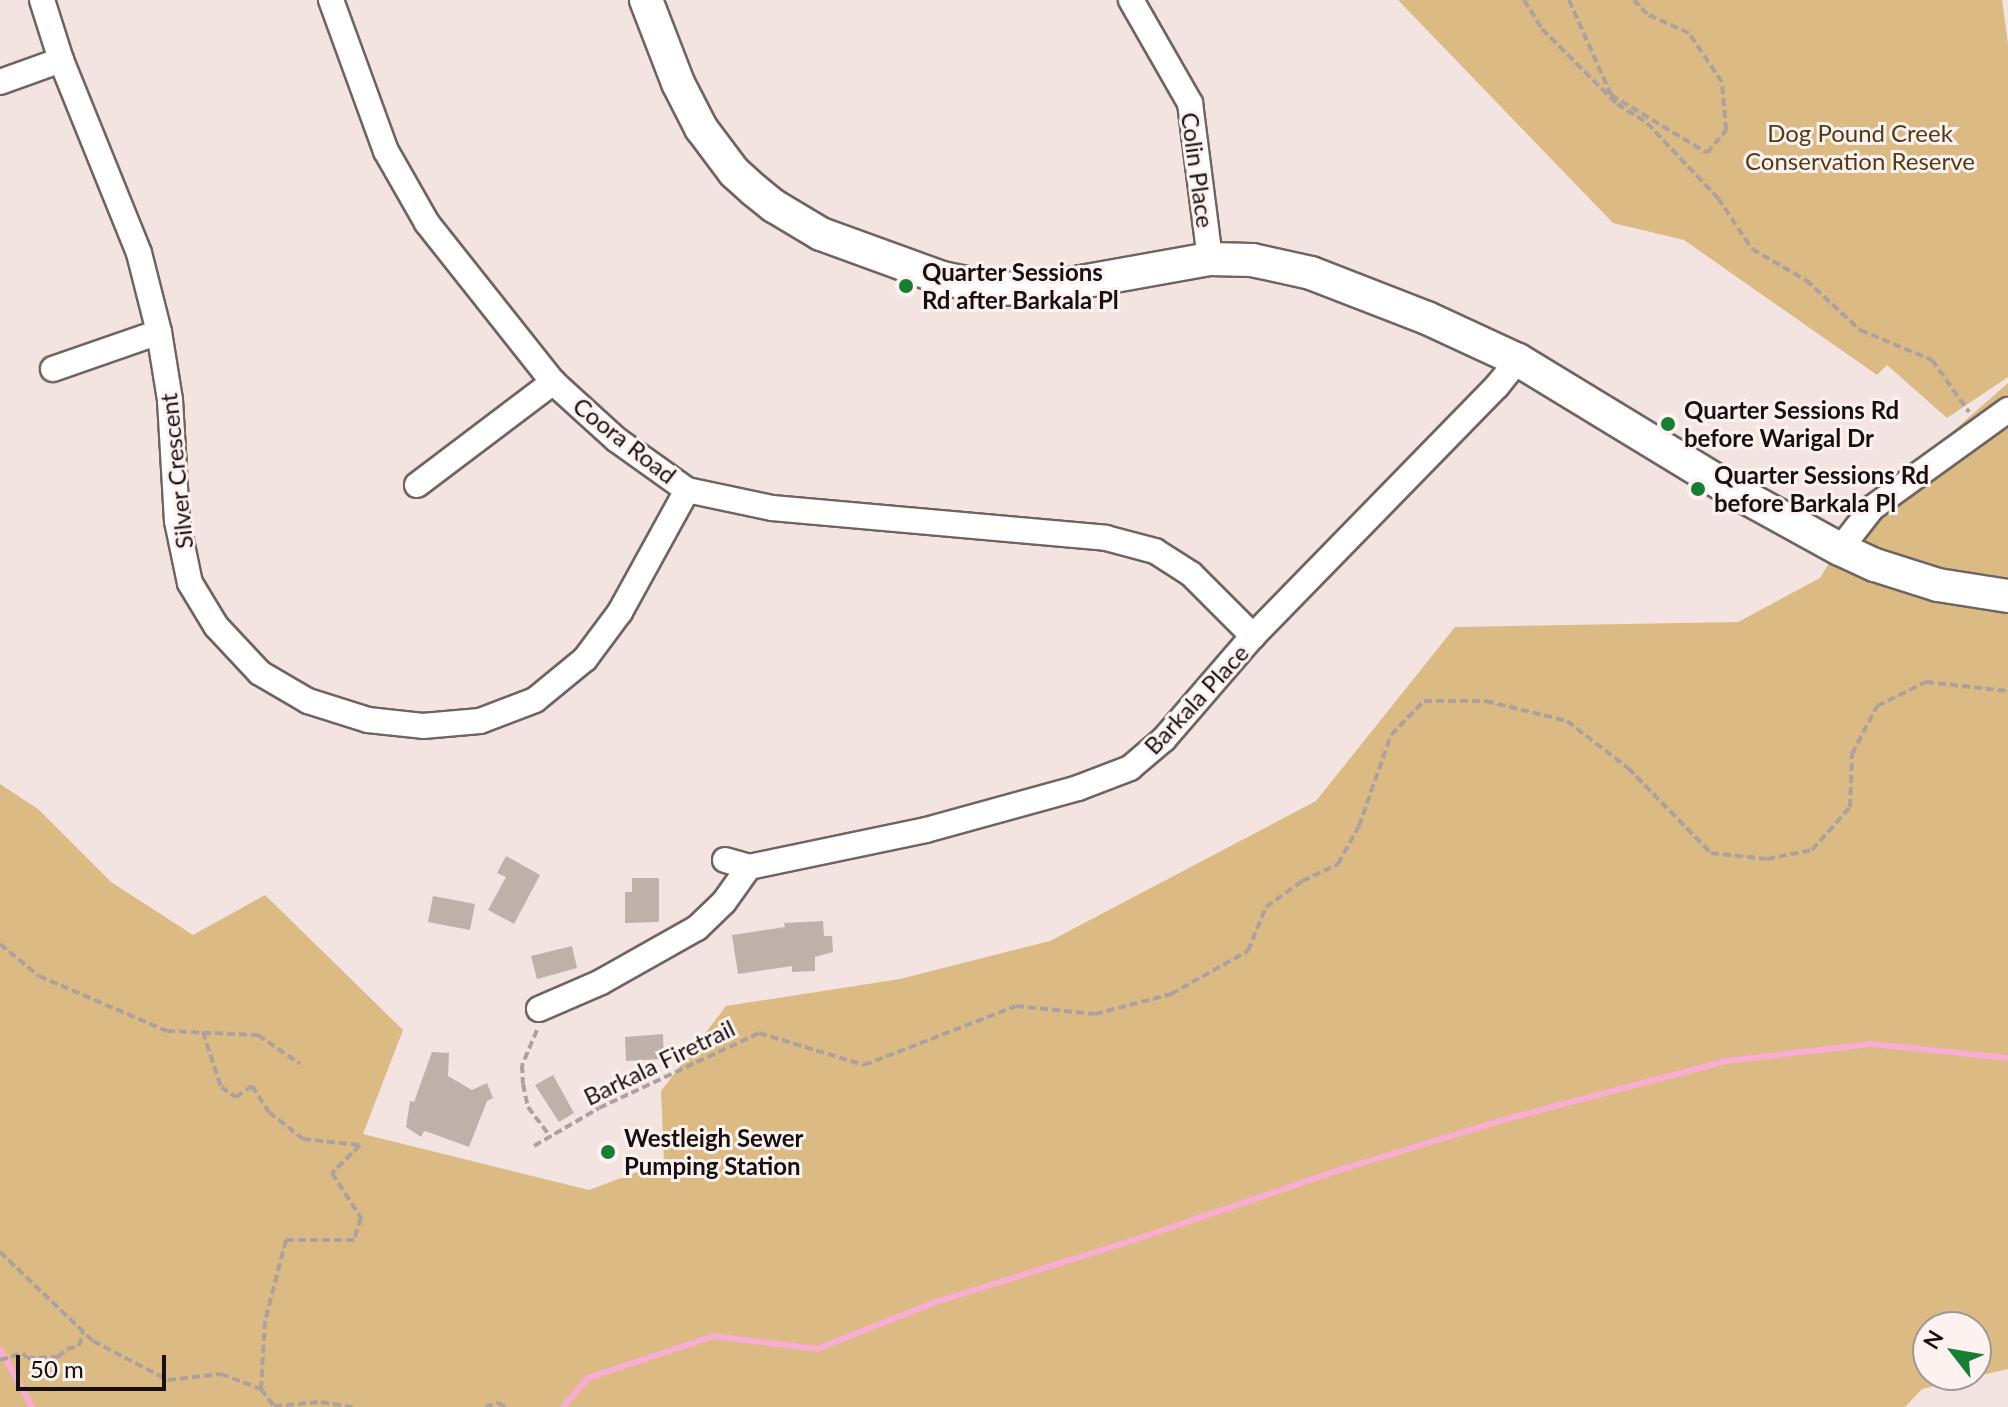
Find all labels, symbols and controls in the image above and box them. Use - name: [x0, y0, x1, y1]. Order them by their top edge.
- street label: Colin Place: [1176, 110, 1220, 230]
- park label: Dog Pound Creek Conservation Reserve: [1745, 119, 1975, 175]
- place label: Quarter Sessions Rd after Barkala Pl: [922, 258, 1119, 314]
- marker: Quarter Sessions Rd after Barkala Pl: [897, 277, 915, 295]
- street label: Silver Crescent: [153, 391, 199, 551]
- street label: Coora Road: [568, 391, 682, 489]
- place label: Quarter Sessions Rd before Warigal Dr: [1684, 396, 1900, 452]
- marker: Quarter Sessions Rd before Warigal Dr: [1659, 415, 1677, 433]
- place label: Quarter Sessions Rd before Barkala Pl: [1714, 461, 1930, 517]
- marker: Quarter Sessions Rd before Barkala Pl: [1689, 480, 1707, 498]
- street label: Barkala Place: [1138, 638, 1254, 760]
- street label: Barkala Firetrail: [579, 1013, 739, 1111]
- place label: Westleigh Sewer Pumping Station: [624, 1124, 804, 1180]
- marker: Westleigh Sewer Pumping Station: [599, 1143, 617, 1161]
- north arrow: [1912, 1311, 1992, 1391]
- text: N: [1917, 1325, 1949, 1354]
- scale bar: [20, 1339, 170, 1389]
- text: 50 m: [30, 1354, 84, 1383]

